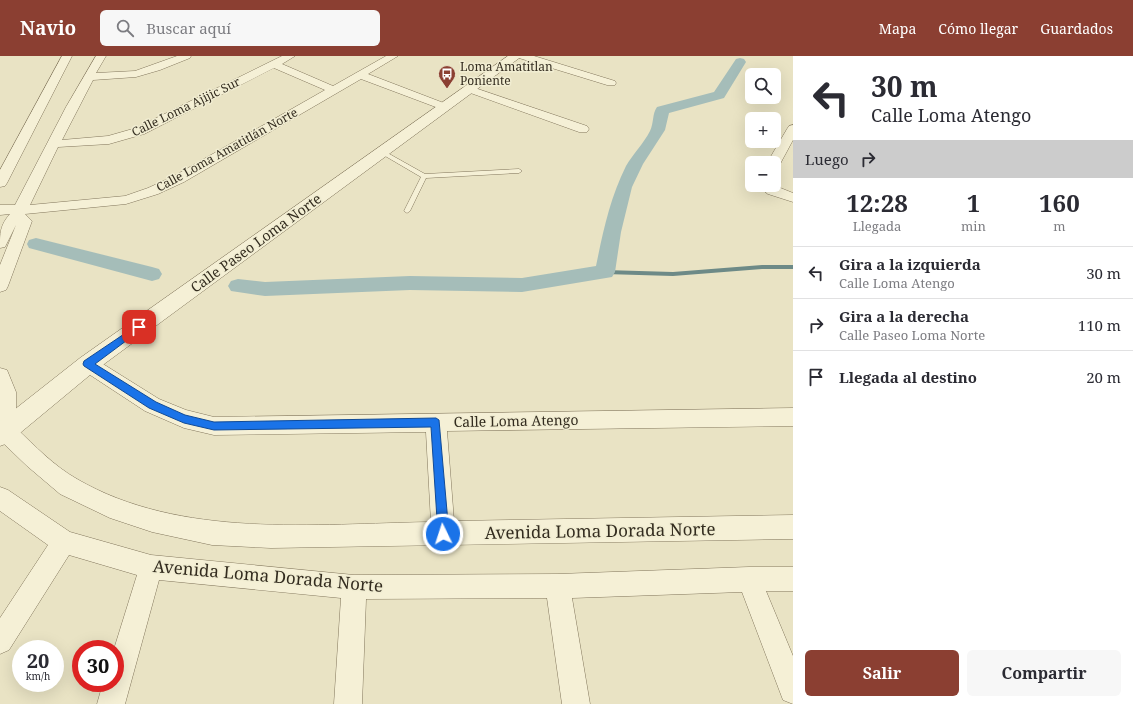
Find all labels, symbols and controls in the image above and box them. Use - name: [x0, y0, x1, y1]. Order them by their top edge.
- search box: [100, 10, 380, 46]
- text: Navio: [20, 15, 76, 41]
- icon: search: [114, 17, 136, 39]
- text: Buscar aquí: [146, 18, 231, 38]
- text: Mapa: [879, 19, 916, 38]
- text: Cómo llegar: [938, 19, 1018, 38]
- text: Guardados: [1040, 19, 1113, 38]
- place label: Loma Amatitlan Poniente: [460, 58, 553, 89]
- bus stop icon: Loma Amatitlan Poniente: [437, 64, 457, 89]
- text: 30 m: [871, 67, 938, 105]
- map controls: [745, 68, 781, 192]
- button: search: [745, 68, 781, 104]
- icon: left: [805, 72, 857, 124]
- street label: Calle Loma Ajijic Sur: [129, 73, 243, 140]
- text: Calle Loma Atengo: [871, 103, 1031, 127]
- street label: Calle Loma Amatitlán Norte: [153, 104, 301, 196]
- button: +: [745, 112, 781, 148]
- icon: right: [857, 148, 879, 170]
- text: Luego: [805, 149, 849, 169]
- button: −: [745, 156, 781, 192]
- text: 12:28: [846, 186, 908, 219]
- text: 1: [967, 186, 980, 219]
- text: 160: [1039, 186, 1080, 219]
- street label: Calle Paseo Loma Norte: [186, 189, 325, 297]
- text: Llegada: [853, 217, 901, 235]
- text: min: [961, 217, 986, 235]
- text: m: [1053, 217, 1066, 235]
- text: Gira a la izquierda: [839, 254, 981, 274]
- icon: left: [805, 262, 827, 284]
- text: 30 m: [1086, 263, 1121, 283]
- text: Calle Loma Atengo: [839, 274, 955, 292]
- text: Gira a la derecha: [839, 306, 969, 326]
- pin: [122, 310, 156, 344]
- icon: right: [805, 314, 827, 336]
- text: 110 m: [1078, 315, 1121, 335]
- icon: arrive: [128, 316, 150, 338]
- text: Calle Paseo Loma Norte: [839, 326, 985, 344]
- icon: arrive: [805, 366, 827, 388]
- text: Llegada al destino: [839, 367, 977, 387]
- text: 20 m: [1086, 367, 1121, 387]
- street label: Calle Loma Atengo: [453, 410, 579, 431]
- position arrow: [422, 513, 464, 555]
- street label: Avenida Loma Dorada Norte: [484, 517, 716, 544]
- street label: Avenida Loma Dorada Norte: [152, 554, 384, 597]
- speed limit sign: 30: [72, 640, 124, 692]
- text: 20: [27, 647, 49, 674]
- button: Salir: [805, 650, 959, 696]
- button: Compartir: [967, 650, 1121, 696]
- text: km/h: [26, 669, 50, 683]

